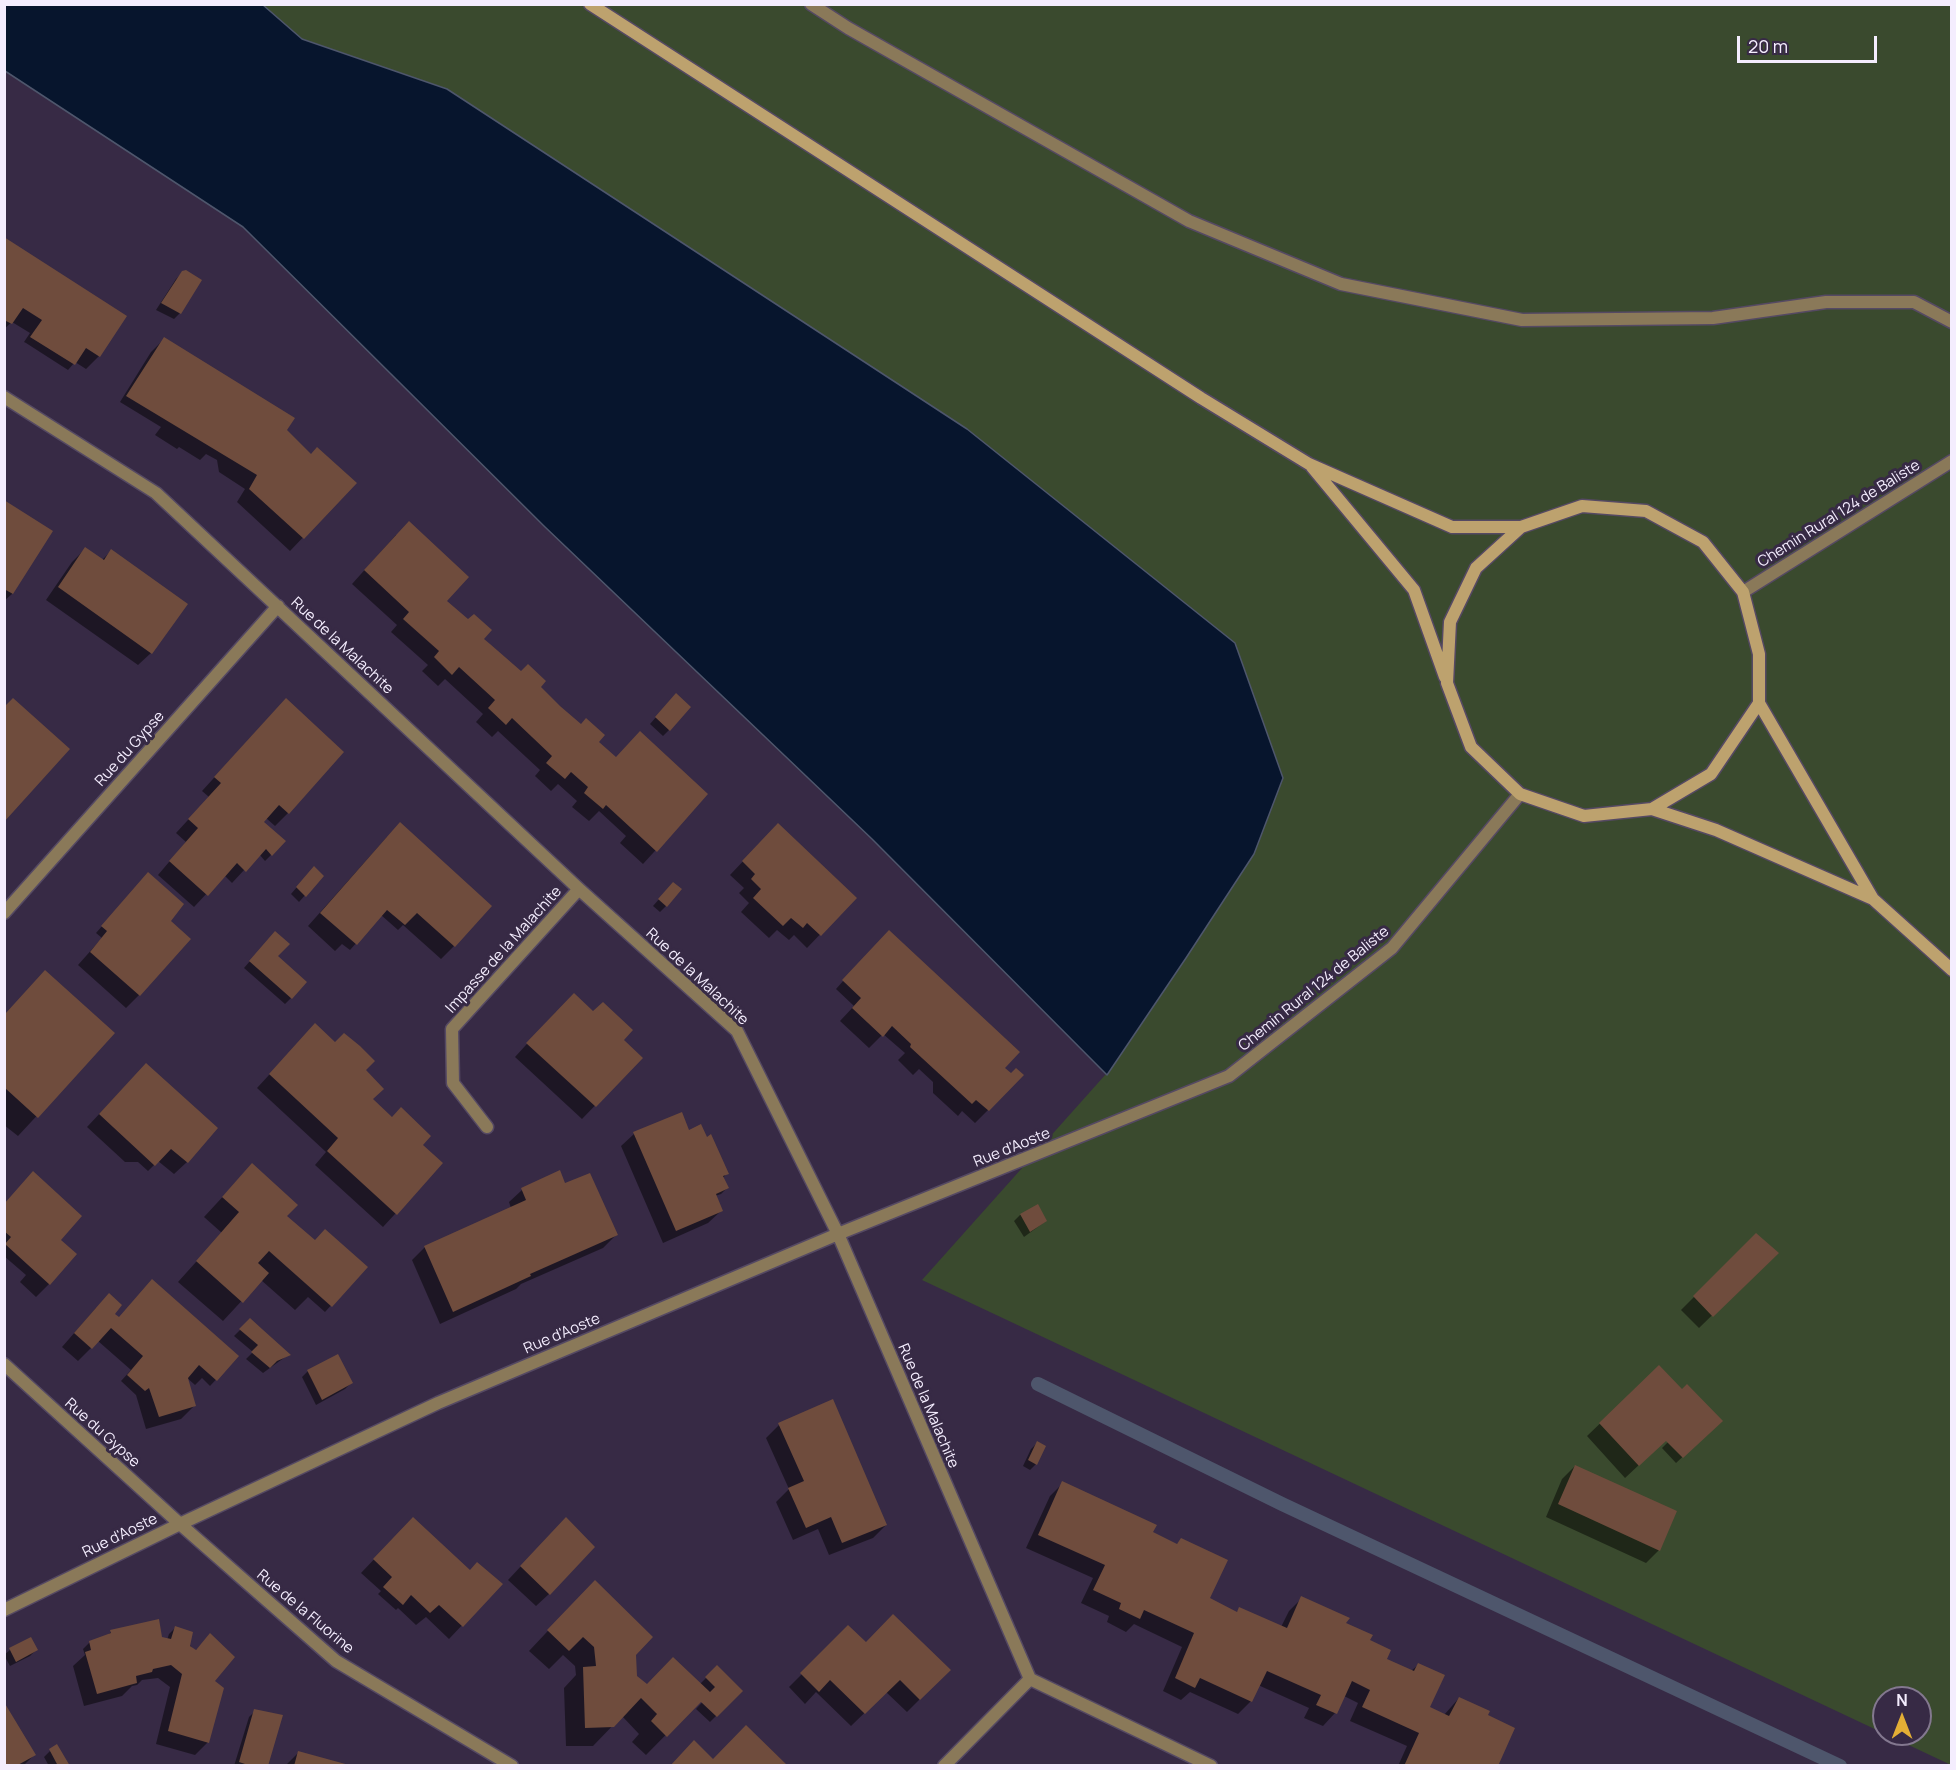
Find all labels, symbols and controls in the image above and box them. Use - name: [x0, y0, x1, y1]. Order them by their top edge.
- scale bar: [1740, 24, 1880, 62]
- text: 20 m: [1748, 34, 1788, 58]
- street label: Chemin Rural 124 de Baliste: [1754, 457, 1924, 571]
- street label: Rue de la Malachite: [287, 594, 397, 698]
- street label: Rue du Gypse: [92, 708, 168, 790]
- street label: Impasse de la Malachite: [442, 883, 566, 1017]
- street label: Chemin Rural 124 de Baliste: [1235, 923, 1393, 1055]
- street label: Rue de la Malachite: [642, 925, 752, 1029]
- street label: Rue d'Aoste: [971, 1124, 1053, 1172]
- street label: Rue d'Aoste: [521, 1310, 603, 1358]
- street label: Rue de la Malachite: [894, 1341, 962, 1471]
- street label: Rue du Gypse: [61, 1395, 143, 1471]
- street label: Rue d'Aoste: [80, 1510, 160, 1562]
- street label: Rue de la Fluorine: [253, 1566, 357, 1658]
- north arrow: [1872, 1686, 1932, 1746]
- text: N: [1896, 1689, 1908, 1711]

